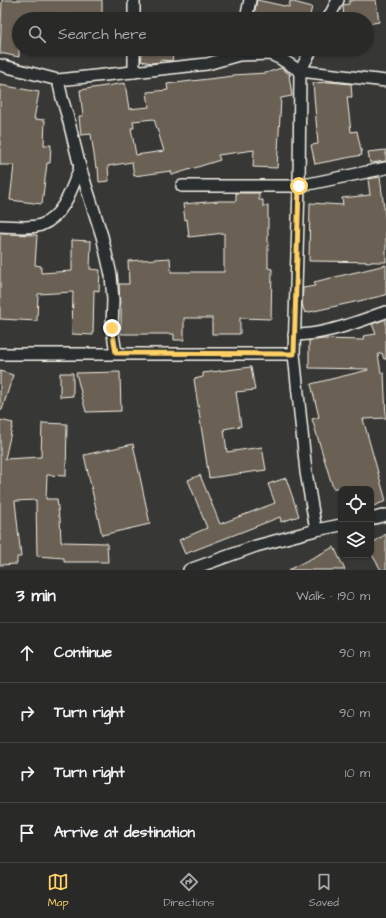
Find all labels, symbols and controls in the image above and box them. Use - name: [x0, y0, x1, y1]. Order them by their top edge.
- search box: [12, 12, 374, 56]
- icon: search: [26, 23, 48, 45]
- text: Search here: [58, 24, 147, 45]
- route start: [290, 177, 308, 195]
- route end: [103, 319, 121, 337]
- map controls: [338, 486, 374, 558]
- button: locate: [338, 486, 374, 522]
- button: layers: [338, 522, 374, 558]
- text: 3 min: [16, 584, 56, 608]
- text: Walk · 190 m: [296, 587, 370, 605]
- icon: ahead: [16, 642, 38, 664]
- text: Continue: [54, 642, 112, 663]
- text: 90 m: [339, 644, 370, 662]
- icon: right: [16, 702, 38, 724]
- text: Turn right: [54, 702, 125, 723]
- text: 90 m: [339, 704, 370, 722]
- icon: right: [16, 762, 38, 784]
- text: Turn right: [54, 762, 125, 783]
- text: 10 m: [345, 764, 370, 782]
- icon: arrive: [16, 822, 38, 844]
- text: Arrive at destination: [54, 822, 195, 843]
- tab: Map: [47, 871, 69, 910]
- tab: Directions: [163, 871, 215, 910]
- tab: Saved: [309, 871, 339, 910]

